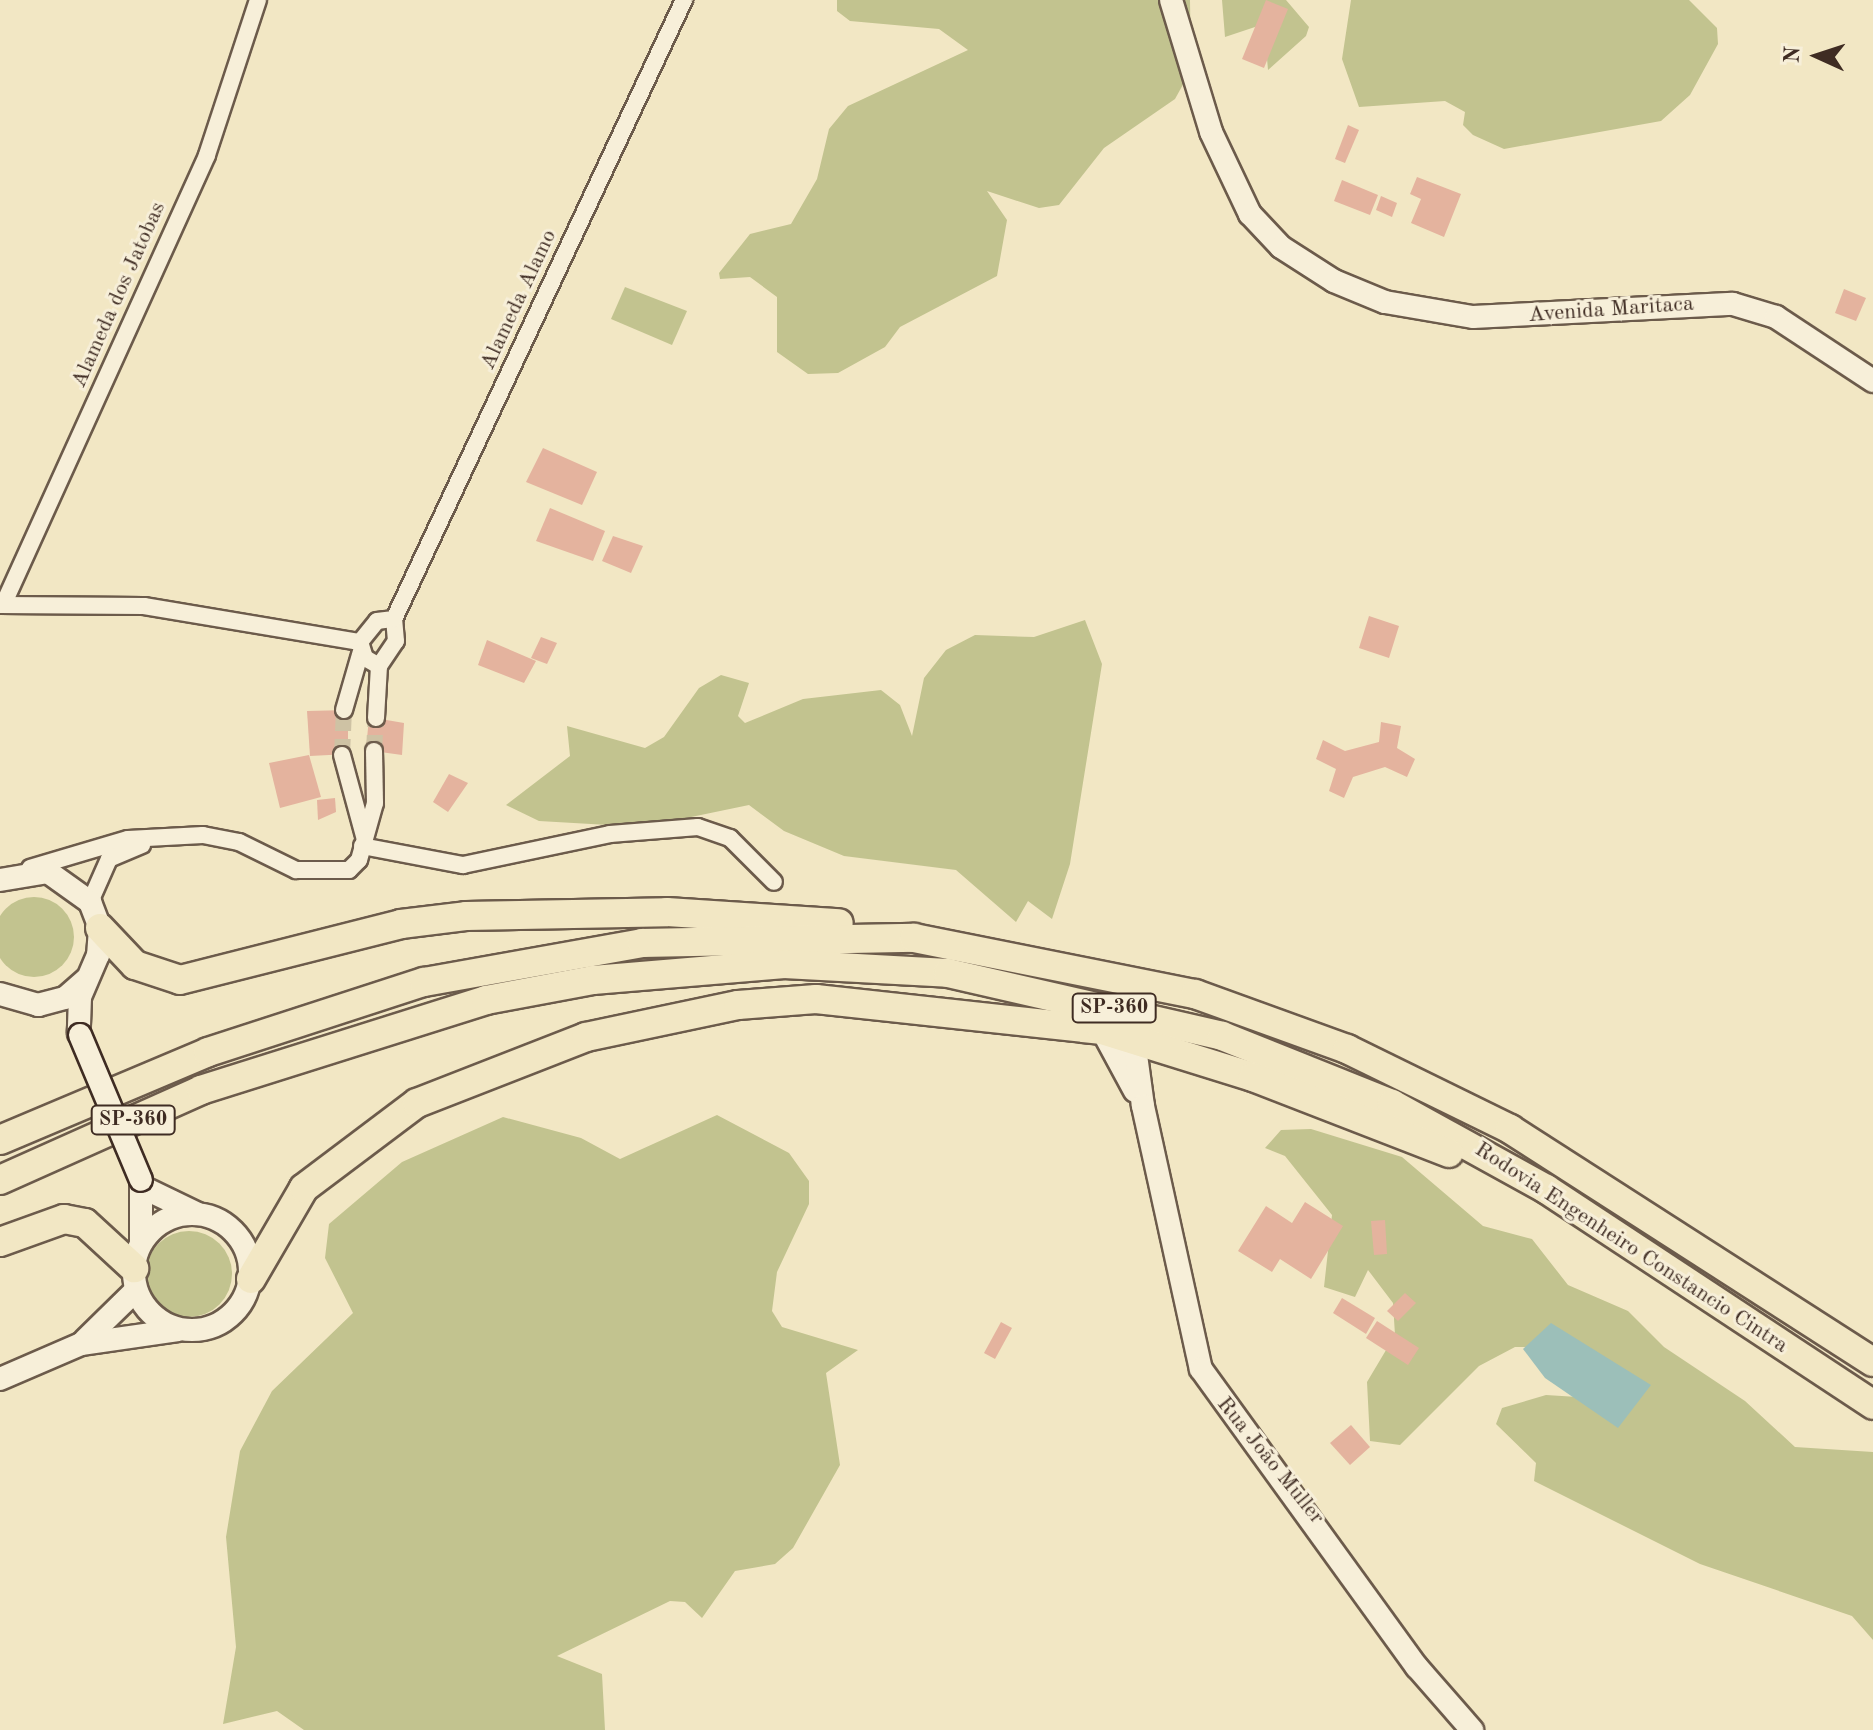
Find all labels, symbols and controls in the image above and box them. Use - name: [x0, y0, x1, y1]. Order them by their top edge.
- north arrow: [1777, 16, 1857, 96]
- text: N: [1782, 46, 1804, 64]
- street label: Alameda dos Jatobas: [66, 198, 172, 392]
- street label: Alameda Alamo: [475, 226, 563, 374]
- street label: Avenida Maritaca: [1527, 291, 1695, 329]
- road number: SP-360: [1070, 992, 1158, 1024]
- road number: SP-360: [89, 1104, 177, 1136]
- street label: Rodovia Engenheiro Constancio Cintra: [1469, 1137, 1793, 1359]
- street label: Rua João Muller: [1211, 1392, 1329, 1530]

